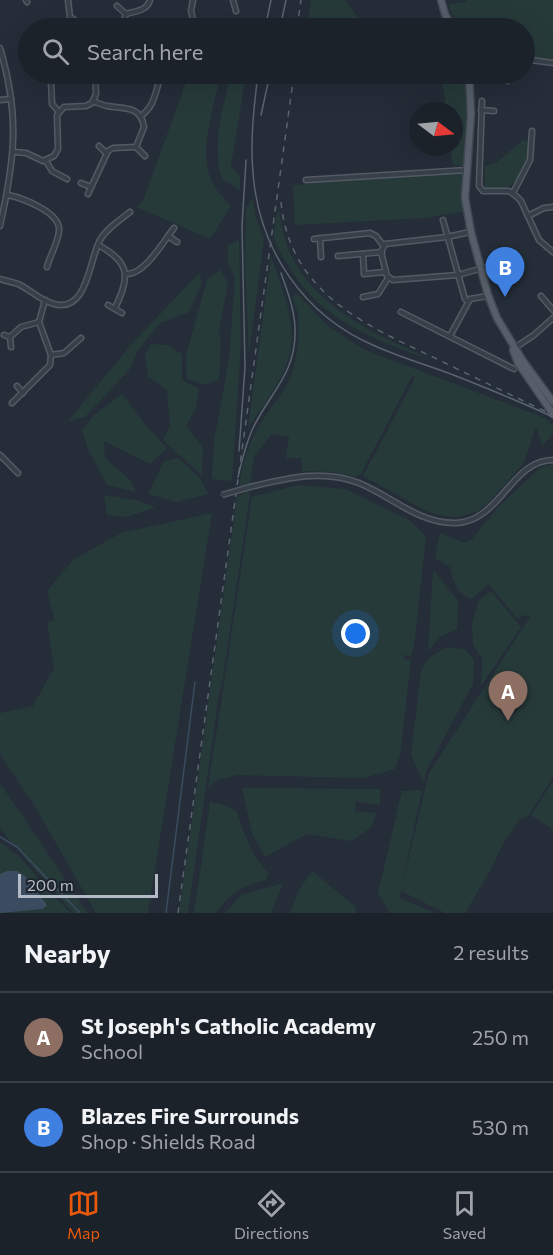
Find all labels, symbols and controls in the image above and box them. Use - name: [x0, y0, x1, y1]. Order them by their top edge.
- search box: [18, 18, 535, 84]
- icon: search: [39, 35, 72, 68]
- text: Search here: [87, 38, 203, 65]
- north arrow: [409, 102, 463, 156]
- pin: B: [486, 248, 524, 297]
- your location: [341, 619, 370, 648]
- pin: A: [488, 672, 528, 721]
- scale bar: [18, 871, 158, 898]
- text: 200 m: [27, 875, 74, 894]
- text: Nearby: [24, 937, 111, 968]
- text: 2 results: [453, 940, 529, 964]
- text: St Joseph's Catholic Academy: [81, 1012, 376, 1039]
- text: A: [36, 1025, 51, 1049]
- text: 250 m: [472, 1025, 529, 1049]
- text: School: [81, 1039, 143, 1063]
- text: Blazes Fire Surrounds: [81, 1102, 299, 1129]
- text: B: [37, 1115, 50, 1139]
- text: 530 m: [472, 1115, 529, 1139]
- text: Shop · Shields Road: [81, 1129, 256, 1153]
- tab: Map: [67, 1187, 100, 1242]
- tab: Directions: [234, 1187, 309, 1242]
- tab: Saved: [443, 1187, 486, 1242]

